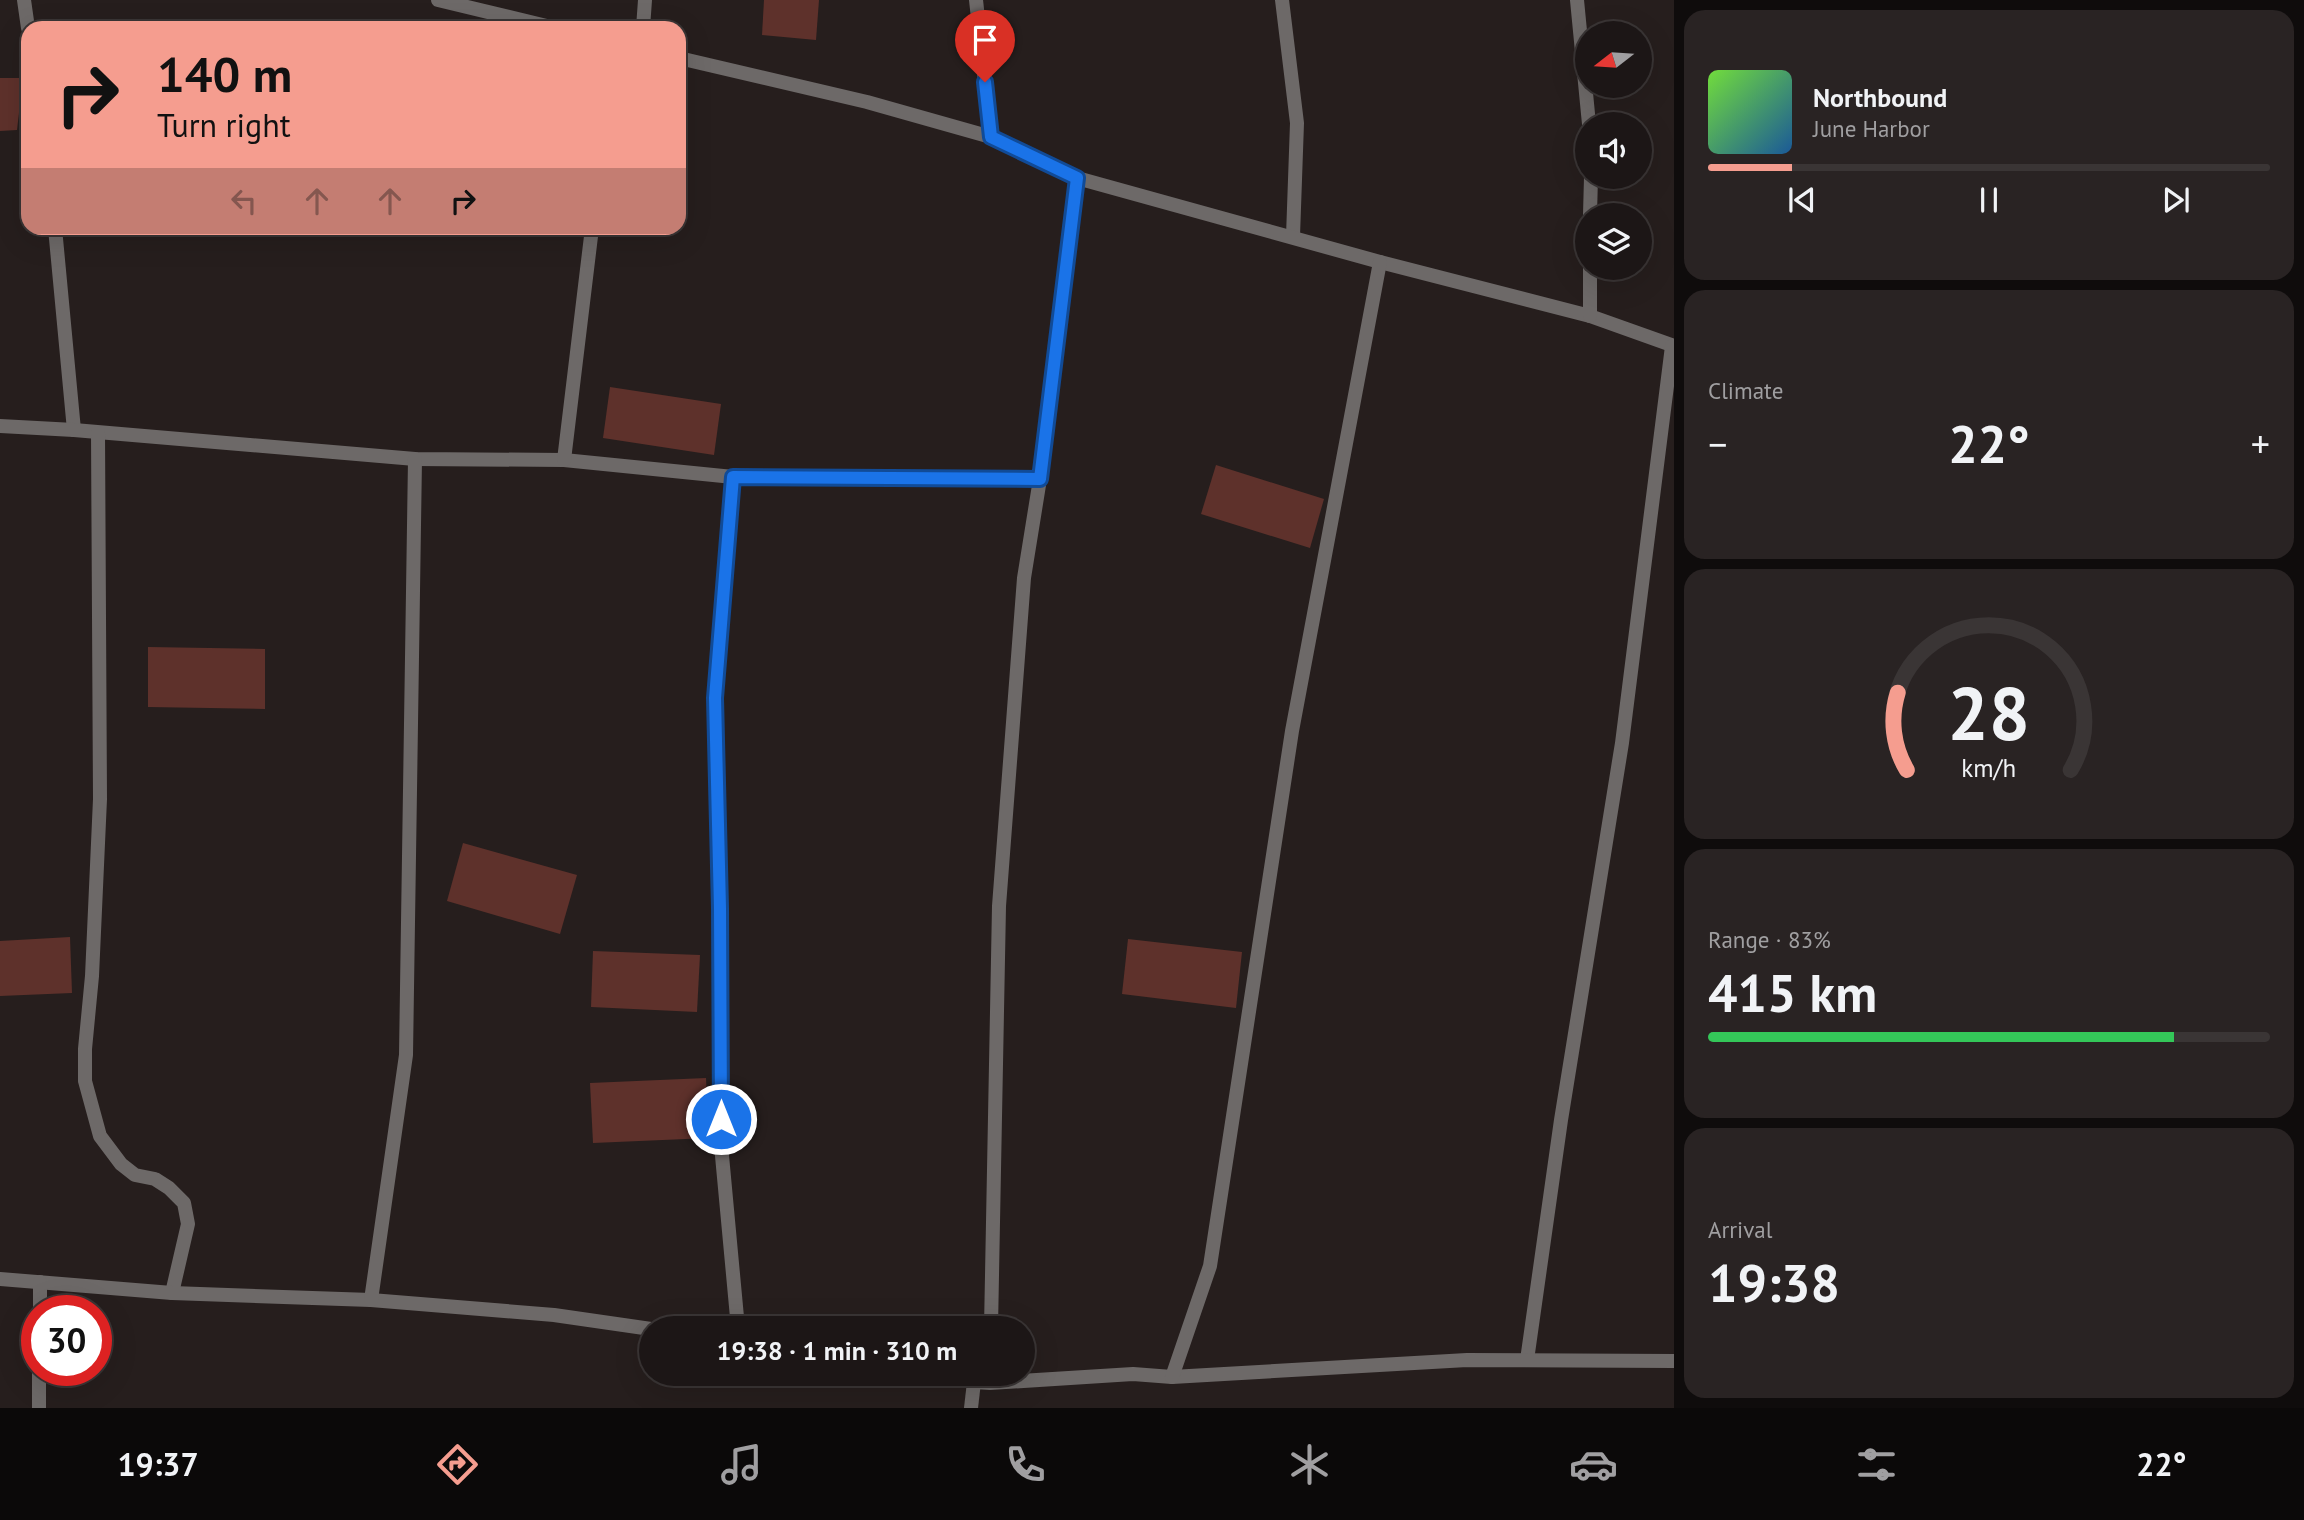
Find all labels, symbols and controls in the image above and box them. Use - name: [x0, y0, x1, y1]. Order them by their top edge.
- pin: [955, 10, 1015, 82]
- icon: arrive: [966, 21, 1004, 59]
- north arrow: [1575, 21, 1652, 98]
- map controls: [1575, 21, 1652, 280]
- text: 140 m: [157, 42, 292, 106]
- icon: right: [42, 49, 133, 140]
- text: Northbound: [1813, 81, 1947, 114]
- text: Turn right: [157, 104, 291, 146]
- button: sound: [1575, 112, 1652, 189]
- text: June Harbor: [1813, 114, 1930, 143]
- icon: previous: [1783, 181, 1821, 219]
- icon: pause: [1970, 181, 2008, 219]
- icon: next: [2157, 181, 2195, 219]
- icon: left: [225, 182, 263, 220]
- icon: ahead: [298, 182, 336, 220]
- icon: ahead: [371, 182, 409, 220]
- icon: right: [444, 182, 482, 220]
- button: layers: [1575, 203, 1652, 280]
- text: Climate: [1708, 376, 1783, 405]
- text: 22°: [1948, 410, 2030, 477]
- text: −: [1708, 419, 1727, 468]
- text: +: [2251, 419, 2270, 468]
- text: 28: [1948, 666, 2030, 760]
- text: km/h: [1962, 752, 2016, 784]
- text: Range · 83%: [1708, 925, 1831, 954]
- text: 415 km: [1708, 959, 1877, 1026]
- position arrow: [684, 1082, 758, 1156]
- text: Arrival: [1708, 1215, 1772, 1244]
- text: 19:38: [1708, 1249, 1840, 1316]
- speed limit sign: 30: [21, 1295, 112, 1386]
- text: 19:38 · 1 min · 310 m: [717, 1334, 957, 1367]
- icon: directions: [433, 1440, 482, 1489]
- icon: music: [717, 1440, 766, 1489]
- icon: phone: [1001, 1440, 1050, 1489]
- icon: climate: [1285, 1440, 1334, 1489]
- icon: car: [1569, 1440, 1618, 1489]
- icon: filters: [1852, 1440, 1901, 1489]
- text: 19:37: [117, 1443, 199, 1485]
- text: 22°: [2136, 1443, 2187, 1485]

